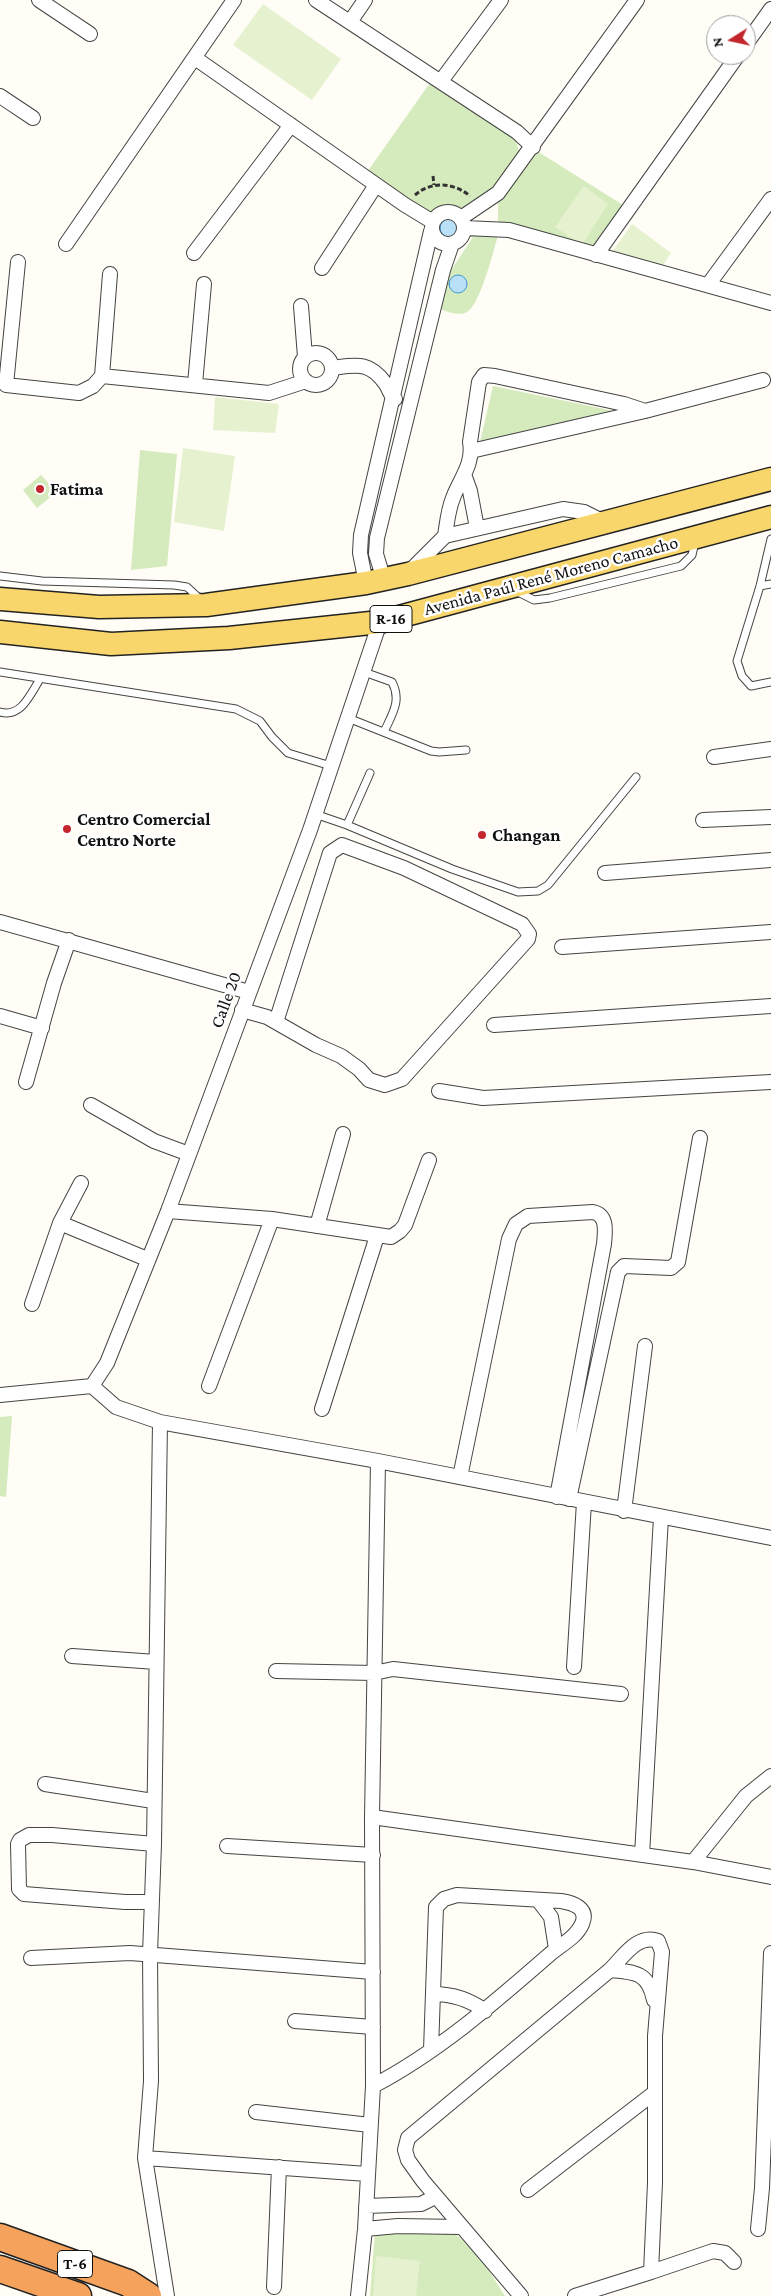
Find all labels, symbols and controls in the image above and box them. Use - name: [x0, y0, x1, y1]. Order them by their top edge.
- north arrow: [706, 15, 756, 65]
- text: N: [709, 36, 726, 49]
- place label: Fatima: [50, 478, 103, 500]
- marker: Fatima: [34, 483, 46, 495]
- street label: Avenida Paúl René Moreno Camacho: [422, 532, 680, 620]
- road number: R-16: [370, 606, 412, 632]
- place label: Centro Comercial Centro Norte: [77, 808, 210, 851]
- marker: Centro Comercial Centro Norte: [61, 823, 73, 835]
- place label: Changan: [492, 824, 561, 846]
- marker: Changan: [476, 829, 488, 841]
- street label: Calle 20: [206, 969, 246, 1031]
- road number: T-6: [58, 2250, 92, 2278]

